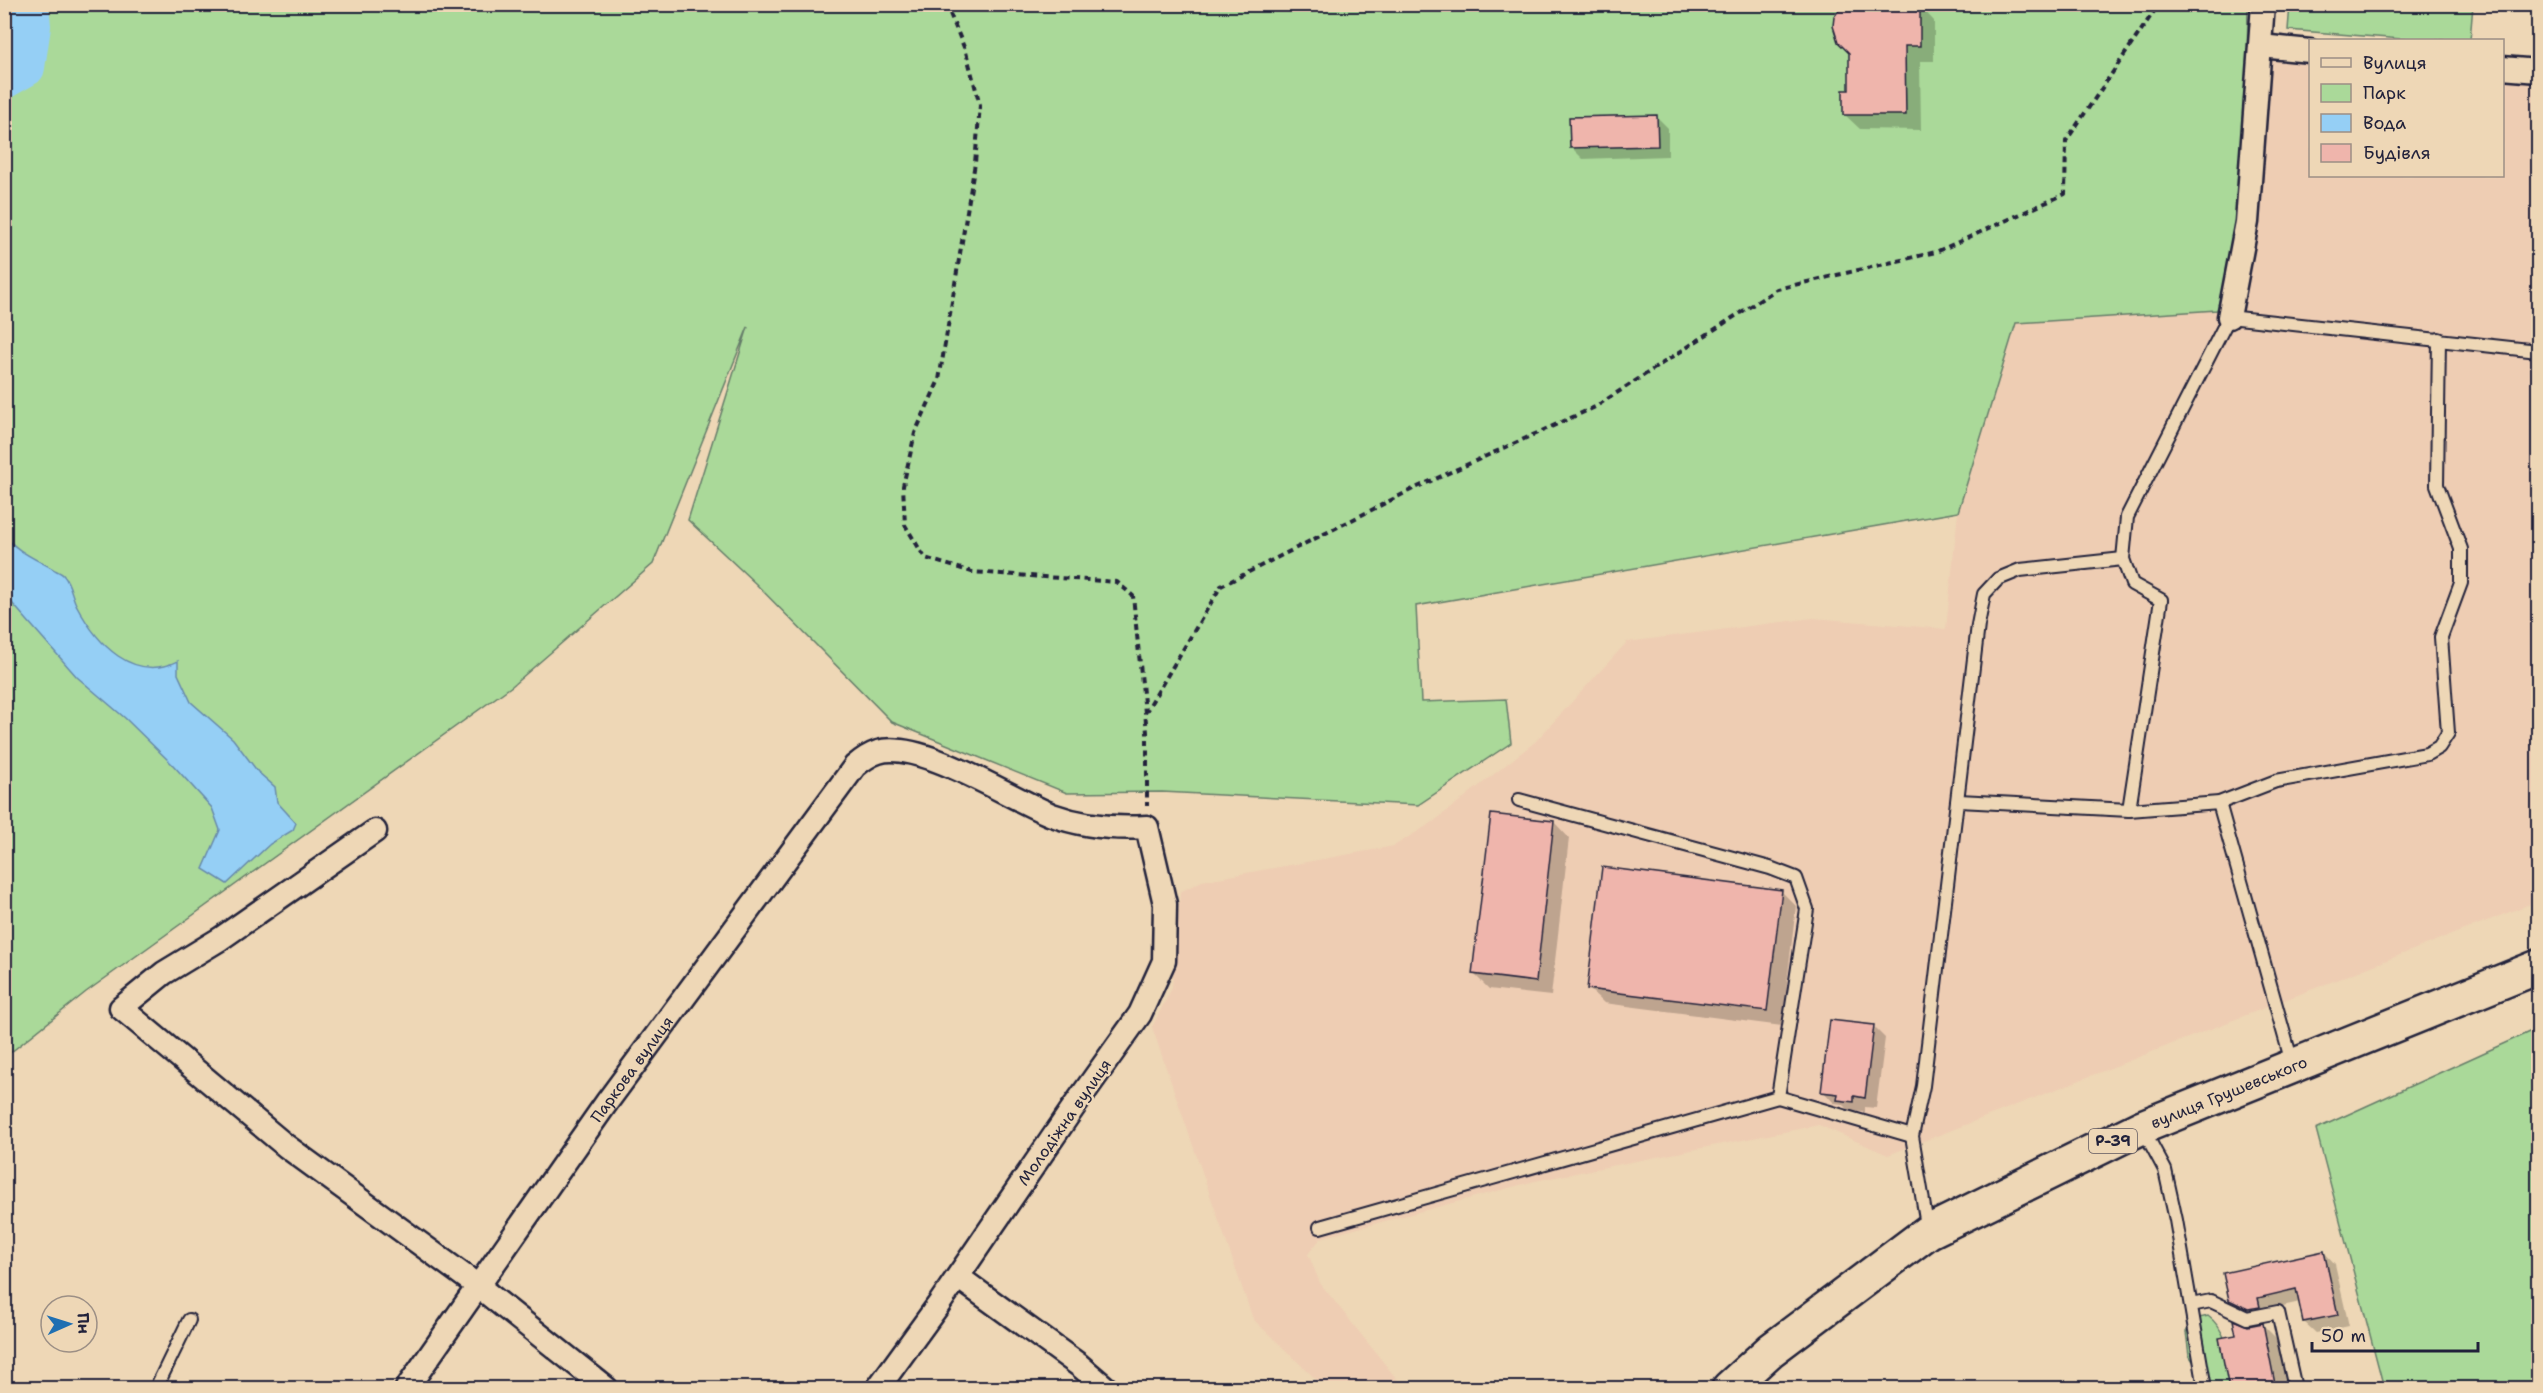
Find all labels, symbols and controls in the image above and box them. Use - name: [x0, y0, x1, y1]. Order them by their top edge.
- legend: [2309, 39, 2504, 177]
- text: Вулиця: [2363, 51, 2427, 75]
- text: Парк: [2363, 81, 2406, 105]
- text: Вода: [2363, 111, 2406, 135]
- text: Будівля: [2363, 141, 2431, 165]
- street label: Паркова вулиця: [586, 1012, 678, 1127]
- street label: вулиця Грушевського: [2148, 1051, 2310, 1133]
- street label: Молодіжна вулиця: [1013, 1055, 1116, 1190]
- road number: Р-39: [2089, 1129, 2137, 1153]
- north arrow: [39, 1294, 99, 1354]
- text: Пн: [72, 1312, 95, 1334]
- scale bar: [2312, 1315, 2478, 1353]
- text: 50 m: [2321, 1324, 2366, 1348]

